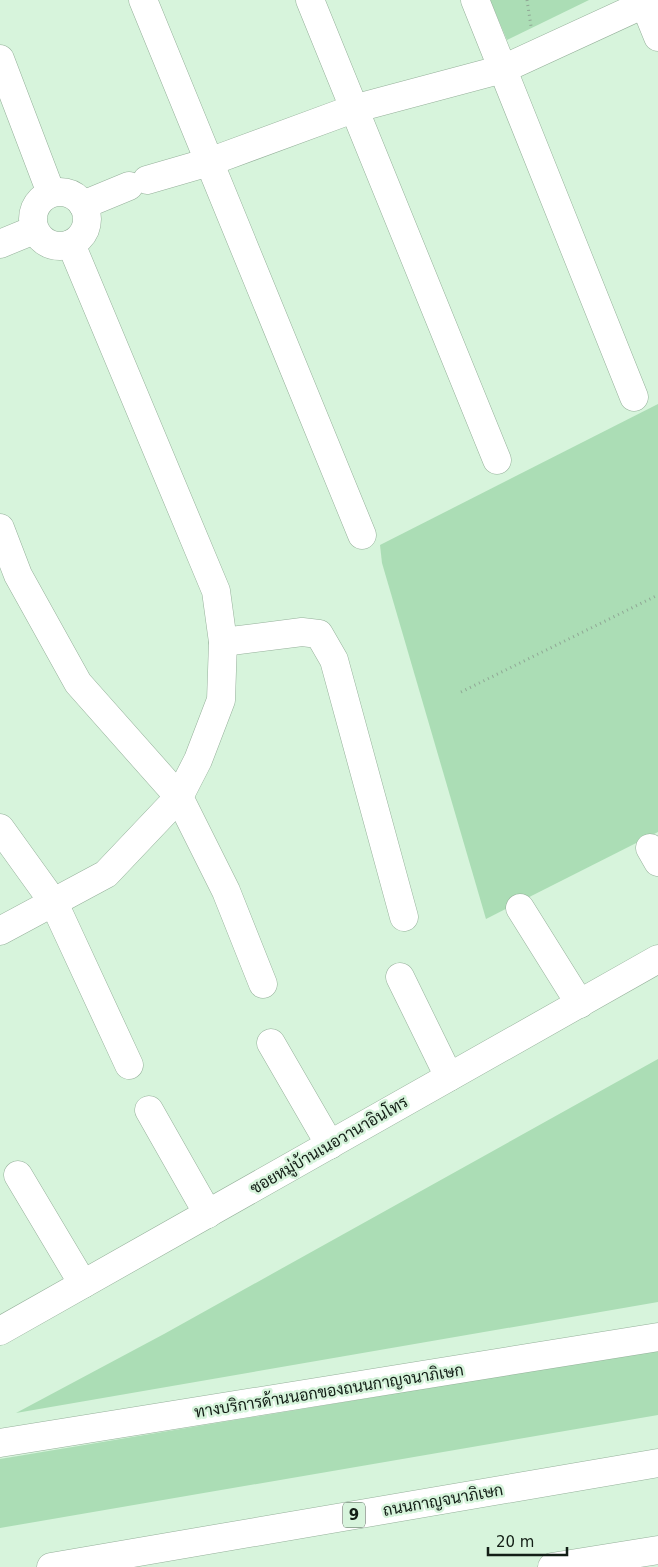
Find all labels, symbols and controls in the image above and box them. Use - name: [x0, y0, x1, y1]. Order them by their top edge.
- street label: ซอยหมู่บ้านเนอวานาอินโทร: [246, 1090, 412, 1200]
- street label: ทางบริการด้านนอกของถนนกาญจนาภิเษก: [193, 1359, 465, 1422]
- street label: ถนนกาญจนาภิเษก: [381, 1480, 505, 1520]
- road number: 9: [343, 1502, 365, 1528]
- scale bar: [488, 1524, 567, 1556]
- text: 20 m: [496, 1533, 534, 1551]

